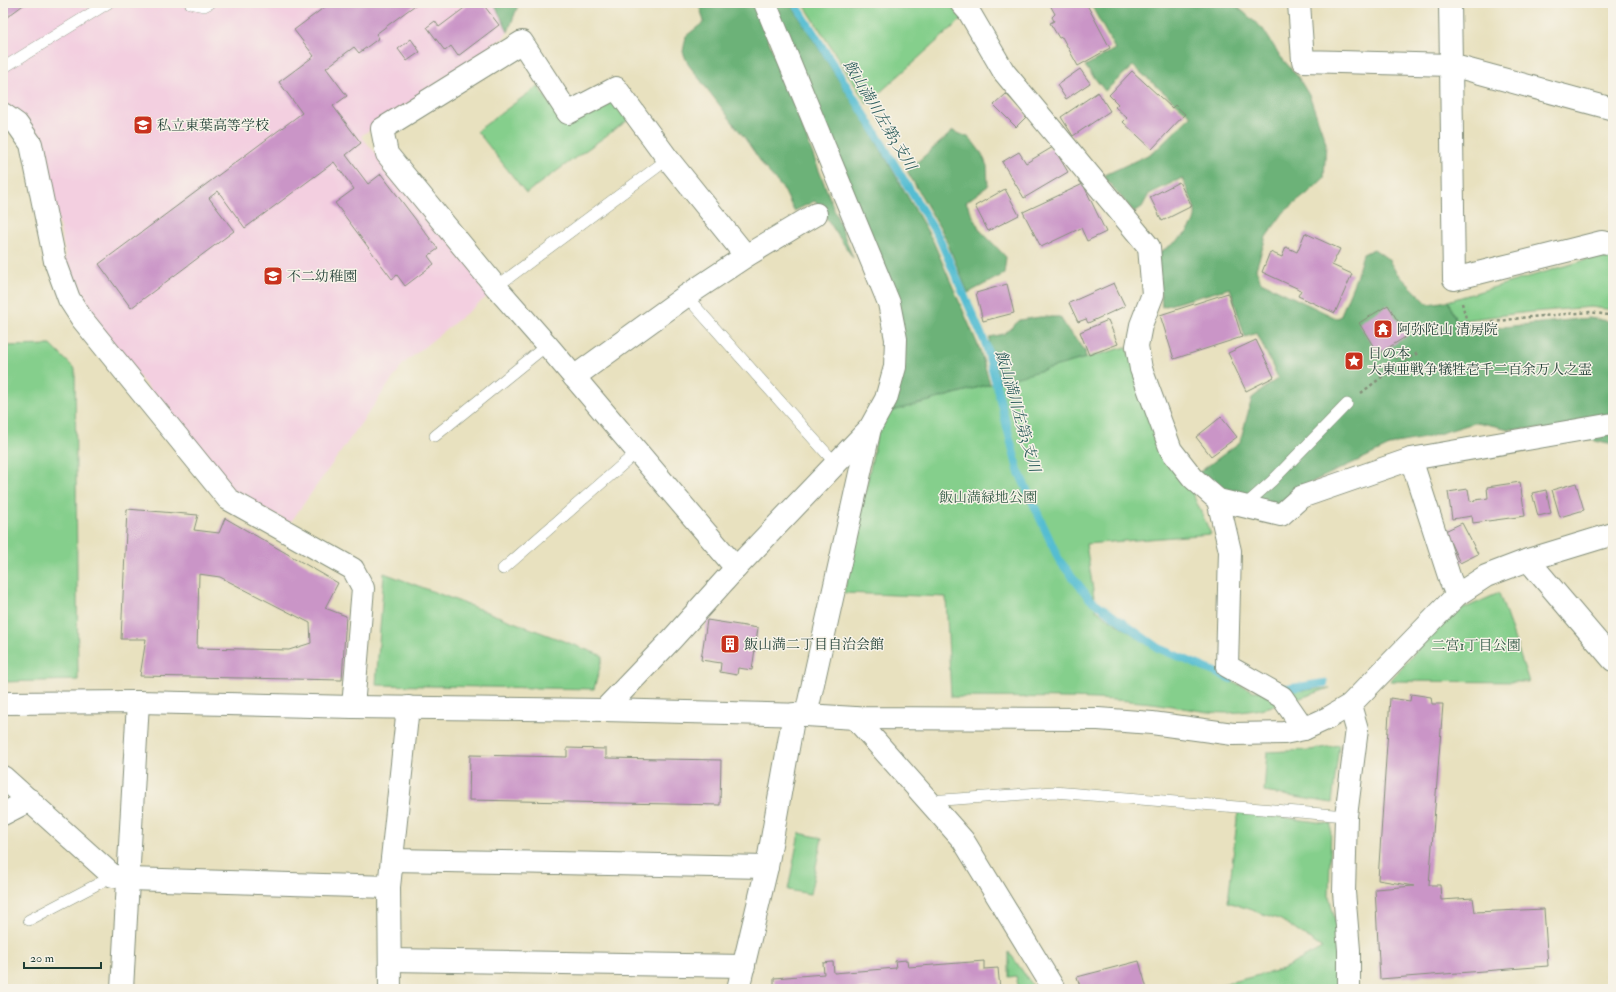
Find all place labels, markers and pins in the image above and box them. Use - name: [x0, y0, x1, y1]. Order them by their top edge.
- school or university icon: 私立東葉高等学校: [132, 114, 154, 136]
- place label: 私立東葉高等学校: [157, 117, 269, 134]
- school or university icon: 不二幼稚園: [262, 265, 284, 287]
- place label: 不二幼稚園: [287, 268, 357, 285]
- temple icon: 阿弥陀山 清房院: [1372, 318, 1394, 340]
- place label: 阿弥陀山 清房院: [1397, 321, 1498, 338]
- place label: 日の本 大東亜戦争犠牲壱千二百余万人之霊: [1368, 345, 1592, 378]
- place icon: 日の本 大東亜戦争犠牲壱千二百余万人之霊: [1343, 350, 1365, 372]
- building icon: 飯山満二丁目自治会館: [719, 633, 741, 655]
- place label: 飯山満二丁目自治会館: [744, 636, 884, 653]

